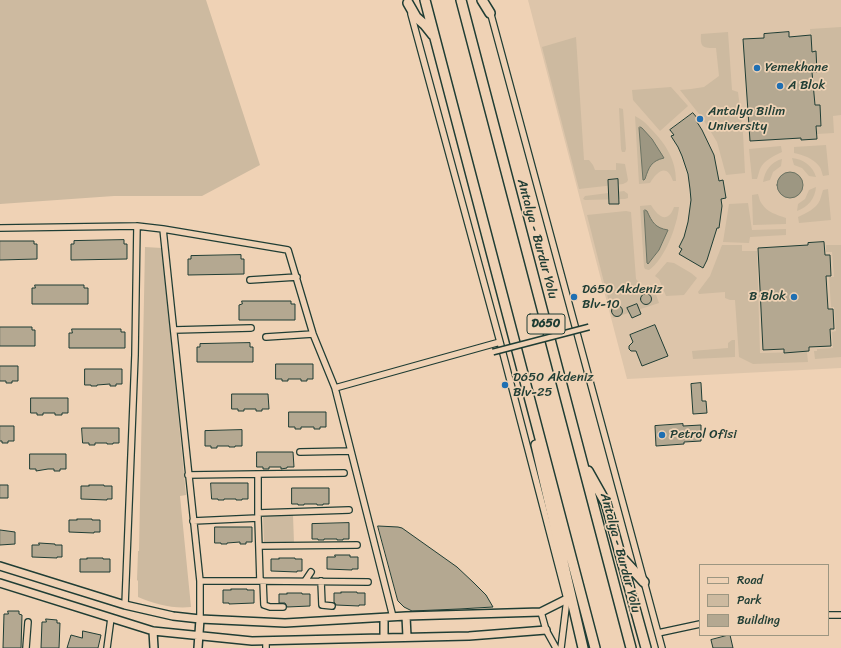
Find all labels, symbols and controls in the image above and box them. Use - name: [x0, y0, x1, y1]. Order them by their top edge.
- place label: Yemekhane: [765, 60, 828, 76]
- marker: Yemekhane: [752, 63, 762, 73]
- place label: A Blok: [788, 78, 825, 94]
- marker: A Blok: [775, 81, 785, 91]
- place label: Antalya Bilim University: [708, 104, 785, 135]
- marker: Antalya Bilim University: [695, 114, 705, 124]
- street label: Antalya - Burdur Yolu: [513, 177, 561, 301]
- place label: D650 Akdeniz Blv-10: [582, 282, 662, 313]
- place label: B Blok: [749, 289, 786, 305]
- marker: D650 Akdeniz Blv-10: [569, 292, 579, 302]
- marker: B Blok: [789, 292, 799, 302]
- road number: D650: [527, 314, 565, 334]
- place label: D650 Akdeniz Blv-25: [513, 370, 593, 401]
- marker: D650 Akdeniz Blv-25: [500, 380, 510, 390]
- place label: Petrol Ofisi: [670, 427, 737, 443]
- marker: Petrol Ofisi: [657, 430, 667, 440]
- street label: Antalya - Burdur Yolu: [596, 491, 644, 615]
- legend: [699, 564, 829, 636]
- text: Road: [737, 569, 763, 591]
- text: Park: [737, 589, 762, 611]
- text: Building: [737, 609, 780, 631]

